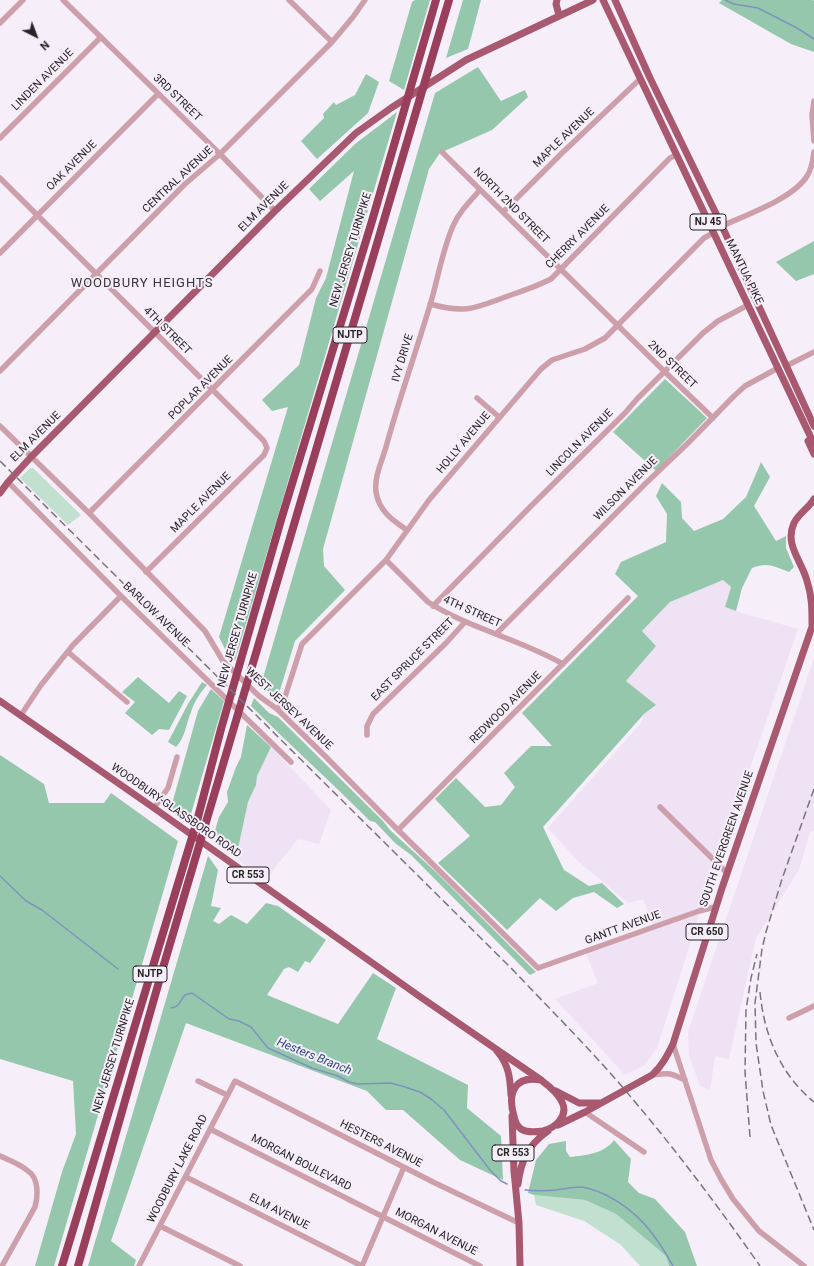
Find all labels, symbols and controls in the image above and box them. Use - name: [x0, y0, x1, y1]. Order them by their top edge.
- north arrow: [16, 16, 56, 56]
- street label: LINDEN AVENUE: [9, 46, 77, 114]
- street label: 3RD STREET: [150, 72, 204, 124]
- street label: MAPLE AVENUE: [531, 105, 597, 171]
- street label: OAK AVENUE: [44, 138, 100, 194]
- street label: CENTRAL AVENUE: [140, 144, 216, 216]
- street label: NORTH 2ND STREET: [470, 165, 552, 247]
- street label: ELM AVENUE: [236, 179, 292, 235]
- street label: NEW JERSEY TURNPIKE: [327, 191, 375, 309]
- street label: CHERRY AVENUE: [543, 202, 613, 272]
- road number: NJ 45: [690, 214, 726, 230]
- street label: MANTUA PIKE: [722, 237, 766, 307]
- district label: WOODBURY HEIGHTS: [71, 276, 213, 292]
- street label: 4TH STREET: [140, 304, 194, 358]
- road number: NJTP: [333, 327, 367, 343]
- street label: IVY DRIVE: [389, 332, 417, 384]
- street label: 2ND STREET: [645, 338, 699, 392]
- street label: POPLAR AVENUE: [166, 353, 236, 423]
- street label: LINCOLN AVENUE: [544, 407, 616, 479]
- street label: ELM AVENUE: [8, 409, 64, 465]
- street label: HOLLY AVENUE: [434, 409, 494, 477]
- street label: WILSON AVENUE: [591, 454, 661, 524]
- street label: MAPLE AVENUE: [168, 470, 234, 536]
- street label: NEW JERSEY TURNPIKE: [215, 571, 261, 689]
- street label: BARLOW AVENUE: [120, 580, 192, 650]
- street label: 4TH STREET: [441, 593, 503, 631]
- street label: EAST SPRUCE STREET: [369, 616, 457, 704]
- street label: WEST JERSEY AVENUE: [243, 665, 335, 753]
- street label: REDWOOD AVENUE: [467, 669, 545, 747]
- street label: WOODBURY-GLASSBORO ROAD: [108, 761, 244, 861]
- street label: SOUTH EVERGREEN AVENUE: [697, 769, 757, 909]
- road number: CR 553: [227, 867, 269, 883]
- street label: GANTT AVENUE: [583, 908, 663, 948]
- road number: CR 650: [686, 924, 728, 940]
- road number: NJTP: [133, 966, 167, 982]
- street label: NEW JERSEY TURNPIKE: [90, 997, 138, 1115]
- water label: Hesters Branch: [274, 1035, 354, 1079]
- street label: WOODBURY LAKE ROAD: [145, 1113, 211, 1225]
- street label: HESTERS AVENUE: [338, 1118, 424, 1170]
- street label: MORGAN BOULEVARD: [249, 1132, 353, 1194]
- road number: CR 553: [492, 1145, 534, 1161]
- street label: ELM AVENUE: [247, 1191, 311, 1233]
- street label: MORGAN AVENUE: [393, 1206, 479, 1258]

